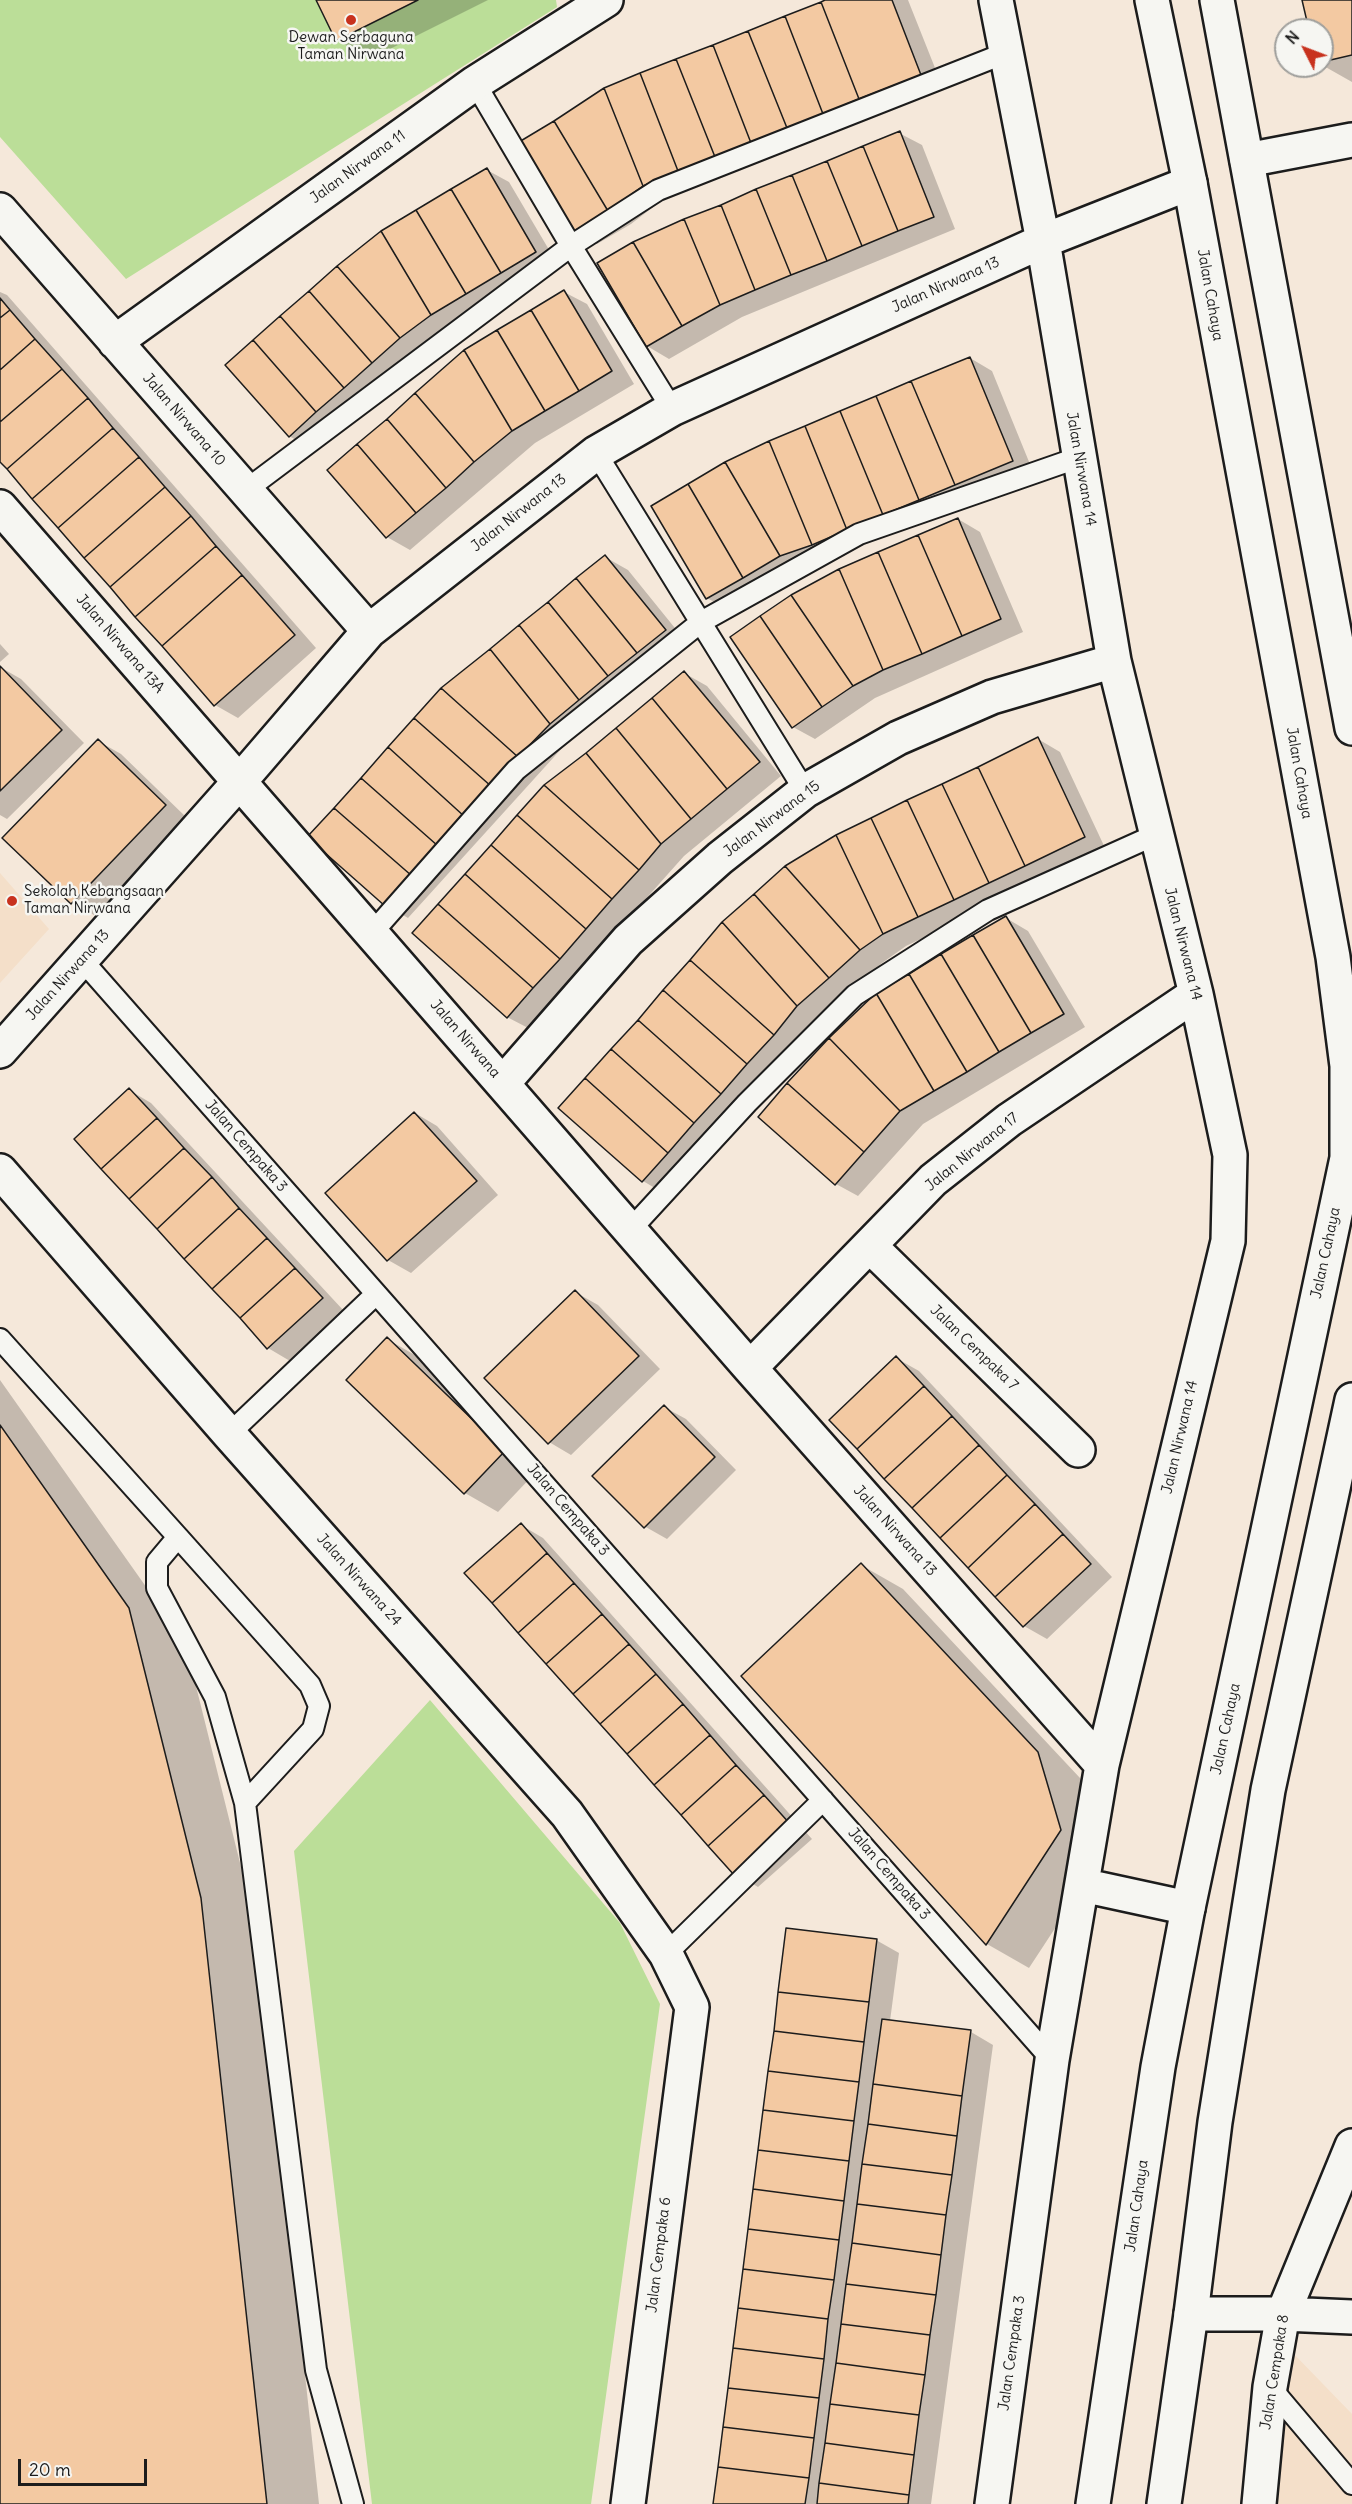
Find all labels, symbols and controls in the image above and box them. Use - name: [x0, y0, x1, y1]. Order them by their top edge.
- marker: Dewan Serbaguna Taman Nirwana: [344, 13, 358, 27]
- north arrow: [1274, 18, 1334, 78]
- text: N: [1281, 26, 1303, 48]
- place label: Dewan Serbaguna Taman Nirwana: [288, 29, 414, 64]
- street label: Jalan Nirwana 11: [307, 126, 409, 208]
- street label: Jalan Cahaya: [1193, 248, 1227, 342]
- street label: Jalan Nirwana 13: [889, 253, 1003, 317]
- street label: Jalan Nirwana 10: [139, 370, 229, 470]
- street label: Jalan Nirwana 14: [1062, 410, 1100, 528]
- street label: Jalan Nirwana 13: [468, 470, 570, 556]
- street label: Jalan Nirwana 13A: [72, 591, 168, 697]
- street label: Jalan Cahaya: [1282, 726, 1316, 820]
- street label: Jalan Nirwana 15: [720, 777, 824, 861]
- place label: Sekolah Kebangsaan Taman Nirwana: [24, 883, 164, 918]
- street label: Jalan Nirwana 14: [1160, 886, 1206, 1002]
- marker: Sekolah Kebangsaan Taman Nirwana: [5, 894, 19, 908]
- street label: Jalan Nirwana 13: [23, 926, 113, 1024]
- street label: Jalan Nirwana: [426, 996, 504, 1082]
- street label: Jalan Cempaka 3: [201, 1096, 291, 1196]
- street label: Jalan Nirwana 17: [922, 1109, 1022, 1195]
- street label: Jalan Cahaya: [1308, 1206, 1344, 1300]
- street label: Jalan Cempaka 7: [926, 1302, 1022, 1394]
- street label: Jalan Nirwana 14: [1158, 1379, 1202, 1495]
- street label: Jalan Cempaka 3: [523, 1460, 613, 1560]
- street label: Jalan Nirwana 13: [850, 1482, 940, 1580]
- street label: Jalan Nirwana 24: [313, 1530, 405, 1630]
- street label: Jalan Cahaya: [1208, 1682, 1244, 1776]
- street label: Jalan Cempaka 3: [844, 1824, 934, 1924]
- street label: Jalan Cahaya: [1122, 2159, 1152, 2253]
- street label: Jalan Cempaka 6: [643, 2196, 675, 2314]
- street label: Jalan Cempaka 3: [995, 2294, 1029, 2412]
- street label: Jalan Cempaka 8: [1257, 2313, 1293, 2431]
- scale bar: [21, 2447, 150, 2485]
- text: 20 m: [29, 2458, 71, 2481]

